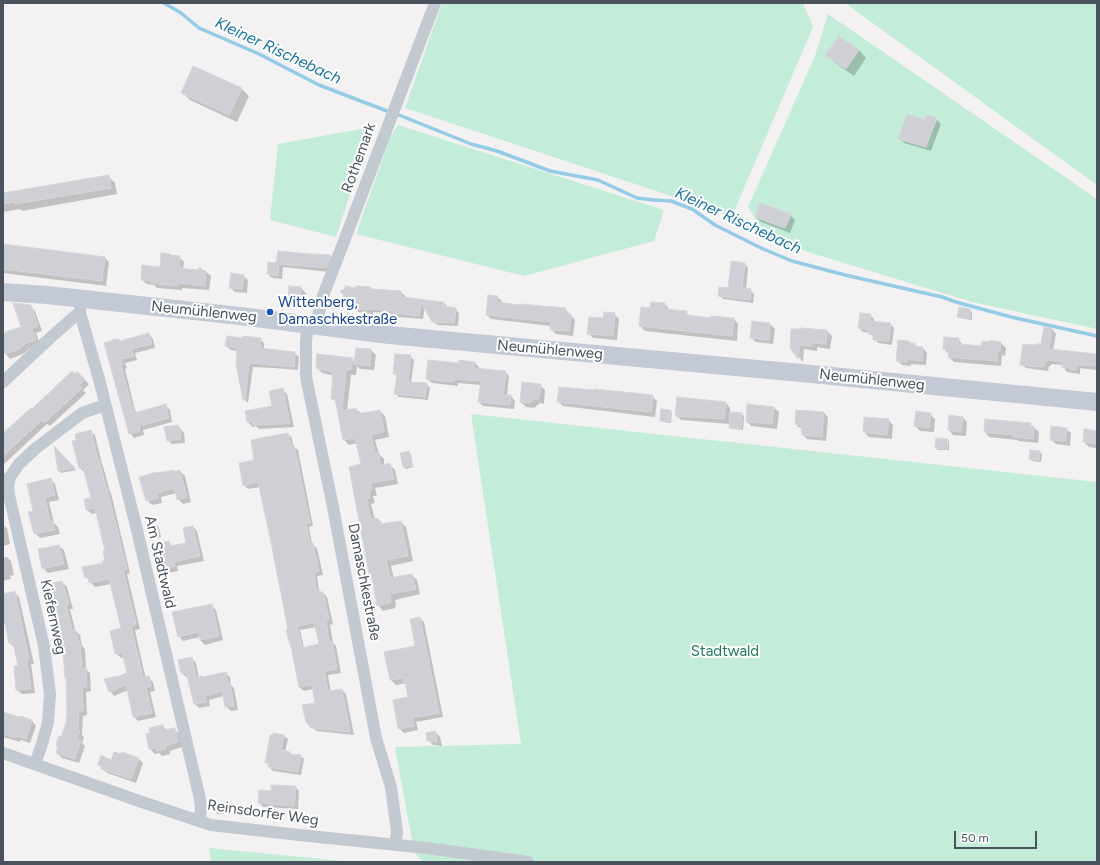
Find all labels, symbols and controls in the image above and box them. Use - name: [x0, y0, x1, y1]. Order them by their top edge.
- water label: Kleiner Rischebach: [212, 13, 344, 89]
- street label: Rothemark: [338, 121, 380, 195]
- water label: Kleiner Rischebach: [672, 183, 804, 259]
- place label: Wittenberg, Damaschkestraße: [278, 294, 397, 329]
- street label: Neumühlenweg: [150, 298, 258, 326]
- marker: Wittenberg, Damaschkestraße: [265, 307, 275, 317]
- street label: Neumühlenweg: [496, 336, 604, 364]
- street label: Neumühlenweg: [818, 366, 926, 394]
- street label: Am Stadtwald: [141, 514, 179, 610]
- street label: Damaschkestraße: [344, 522, 384, 642]
- street label: Kiefernweg: [36, 578, 70, 656]
- park label: Stadtwald: [691, 643, 759, 661]
- street label: Reinsdorfer Weg: [206, 796, 320, 830]
- scale bar: [956, 823, 1039, 849]
- text: 50 m: [961, 831, 989, 845]

